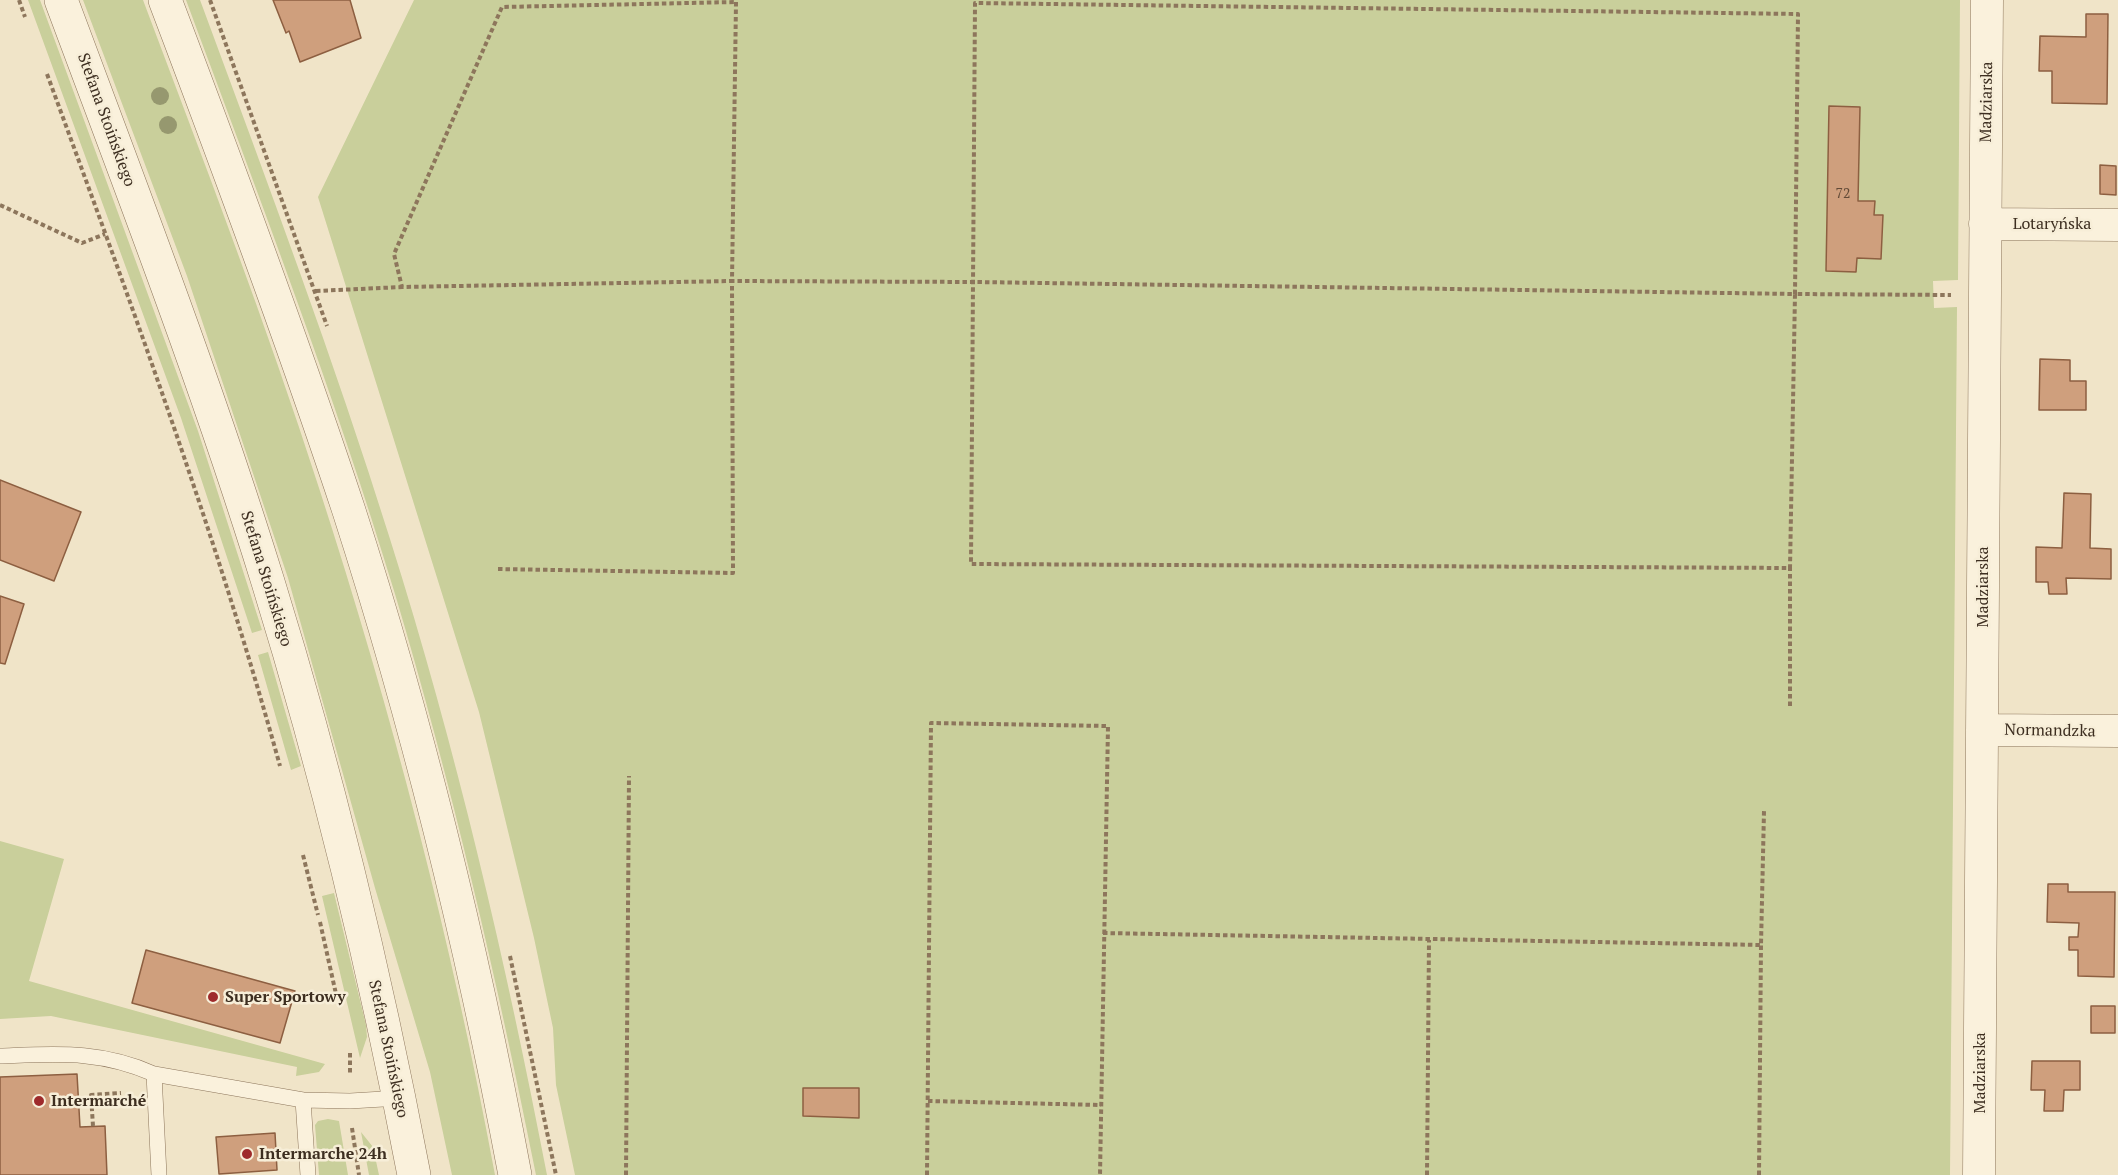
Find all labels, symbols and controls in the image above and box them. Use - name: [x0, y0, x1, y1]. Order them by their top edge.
- street label: Stefana Stoińskiego: [73, 51, 139, 189]
- street label: Madziarska: [1977, 61, 1997, 143]
- house number: 72: [1836, 186, 1850, 202]
- street label: Lotaryńska: [2013, 214, 2091, 234]
- street label: Stefana Stoińskiego: [236, 509, 296, 649]
- street label: Madziarska: [1973, 547, 1993, 627]
- street label: Normandzka: [2004, 721, 2096, 741]
- street label: Stefana Stoińskiego: [364, 978, 412, 1120]
- place label: Super Sportowy: [225, 987, 346, 1007]
- marker: Super Sportowy: [206, 990, 220, 1004]
- street label: Madziarska: [1970, 1033, 1990, 1113]
- place label: Intermarché: [51, 1091, 146, 1111]
- marker: Intermarché: [32, 1094, 46, 1108]
- place label: Intermarche 24h: [259, 1144, 387, 1164]
- marker: Intermarche 24h: [240, 1147, 254, 1161]

